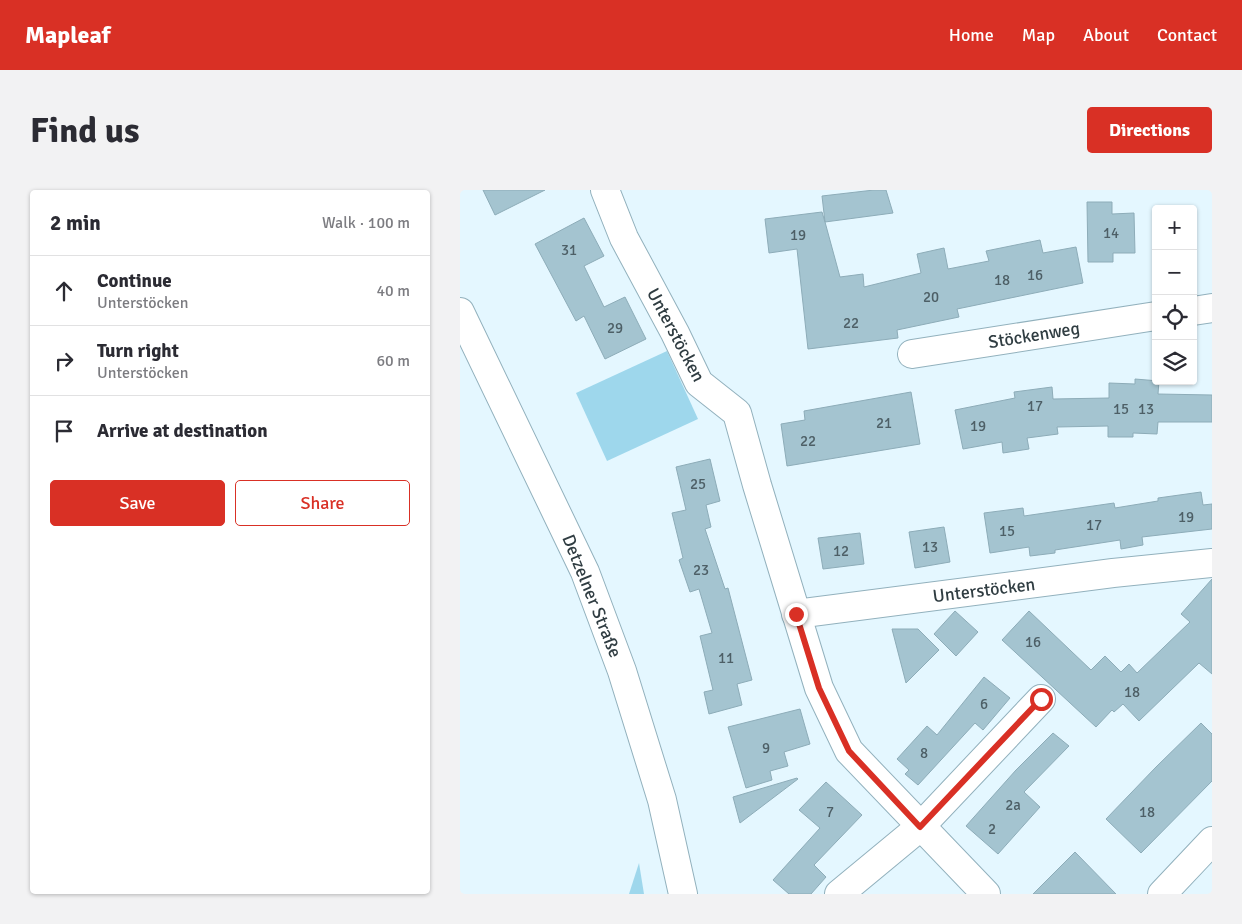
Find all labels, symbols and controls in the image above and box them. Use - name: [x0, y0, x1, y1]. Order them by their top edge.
- text: Mapleaf: [25, 20, 110, 50]
- text: Home: [949, 24, 994, 46]
- text: Map: [1022, 24, 1055, 46]
- text: About: [1083, 24, 1129, 46]
- text: Contact: [1157, 24, 1217, 46]
- button: Directions: [1087, 107, 1212, 153]
- text: Find us: [30, 109, 140, 152]
- map controls: [1152, 205, 1197, 385]
- button: +: [1152, 205, 1197, 250]
- text: 2 min: [50, 210, 101, 236]
- text: Walk · 100 m: [322, 213, 410, 233]
- house number: 14: [1103, 224, 1119, 242]
- house number: 19: [790, 226, 806, 244]
- house number: 31: [561, 241, 577, 259]
- button: −: [1152, 250, 1197, 295]
- house number: 16: [1027, 266, 1043, 284]
- text: Continue: [97, 269, 172, 293]
- house number: 18: [994, 271, 1010, 289]
- icon: ahead: [50, 277, 78, 305]
- text: 40 m: [376, 281, 410, 301]
- street label: Unterstöcken: [642, 284, 710, 386]
- house number: 20: [923, 288, 939, 306]
- text: Unterstöcken: [97, 293, 189, 313]
- button: locate: [1152, 295, 1197, 340]
- house number: 22: [843, 314, 859, 332]
- street label: Stöckenweg: [987, 317, 1081, 353]
- house number: 29: [607, 319, 623, 337]
- text: Turn right: [97, 339, 179, 363]
- button: layers: [1152, 340, 1197, 385]
- icon: right: [50, 347, 78, 375]
- text: 60 m: [376, 351, 410, 371]
- text: Unterstöcken: [97, 363, 189, 383]
- house number: 17: [1027, 397, 1043, 415]
- house number: 15: [1113, 400, 1129, 418]
- house number: 13: [1138, 400, 1154, 418]
- house number: 21: [876, 414, 892, 432]
- icon: arrive: [50, 417, 78, 445]
- house number: 19: [970, 417, 986, 435]
- text: Arrive at destination: [97, 419, 268, 443]
- house number: 22: [800, 432, 816, 450]
- house number: 25: [690, 475, 706, 493]
- button: Save: [50, 480, 225, 526]
- button: Share: [235, 480, 410, 526]
- house number: 19: [1178, 508, 1194, 526]
- house number: 17: [1086, 516, 1102, 534]
- house number: 15: [999, 522, 1015, 540]
- street label: Detzelner Straße: [557, 531, 627, 661]
- house number: 13: [922, 538, 938, 556]
- house number: 12: [833, 542, 849, 560]
- house number: 23: [693, 561, 709, 579]
- street label: Unterstöcken: [932, 573, 1036, 607]
- route end: [785, 603, 808, 626]
- house number: 16: [1025, 633, 1041, 651]
- house number: 11: [718, 649, 734, 667]
- house number: 18: [1124, 683, 1140, 701]
- route start: [1030, 688, 1053, 711]
- house number: 6: [980, 695, 988, 713]
- house number: 9: [762, 739, 770, 757]
- house number: 8: [920, 744, 928, 762]
- house number: 2a: [1005, 796, 1021, 814]
- house number: 7: [826, 803, 834, 821]
- house number: 18: [1139, 803, 1155, 821]
- house number: 2: [988, 820, 996, 838]

